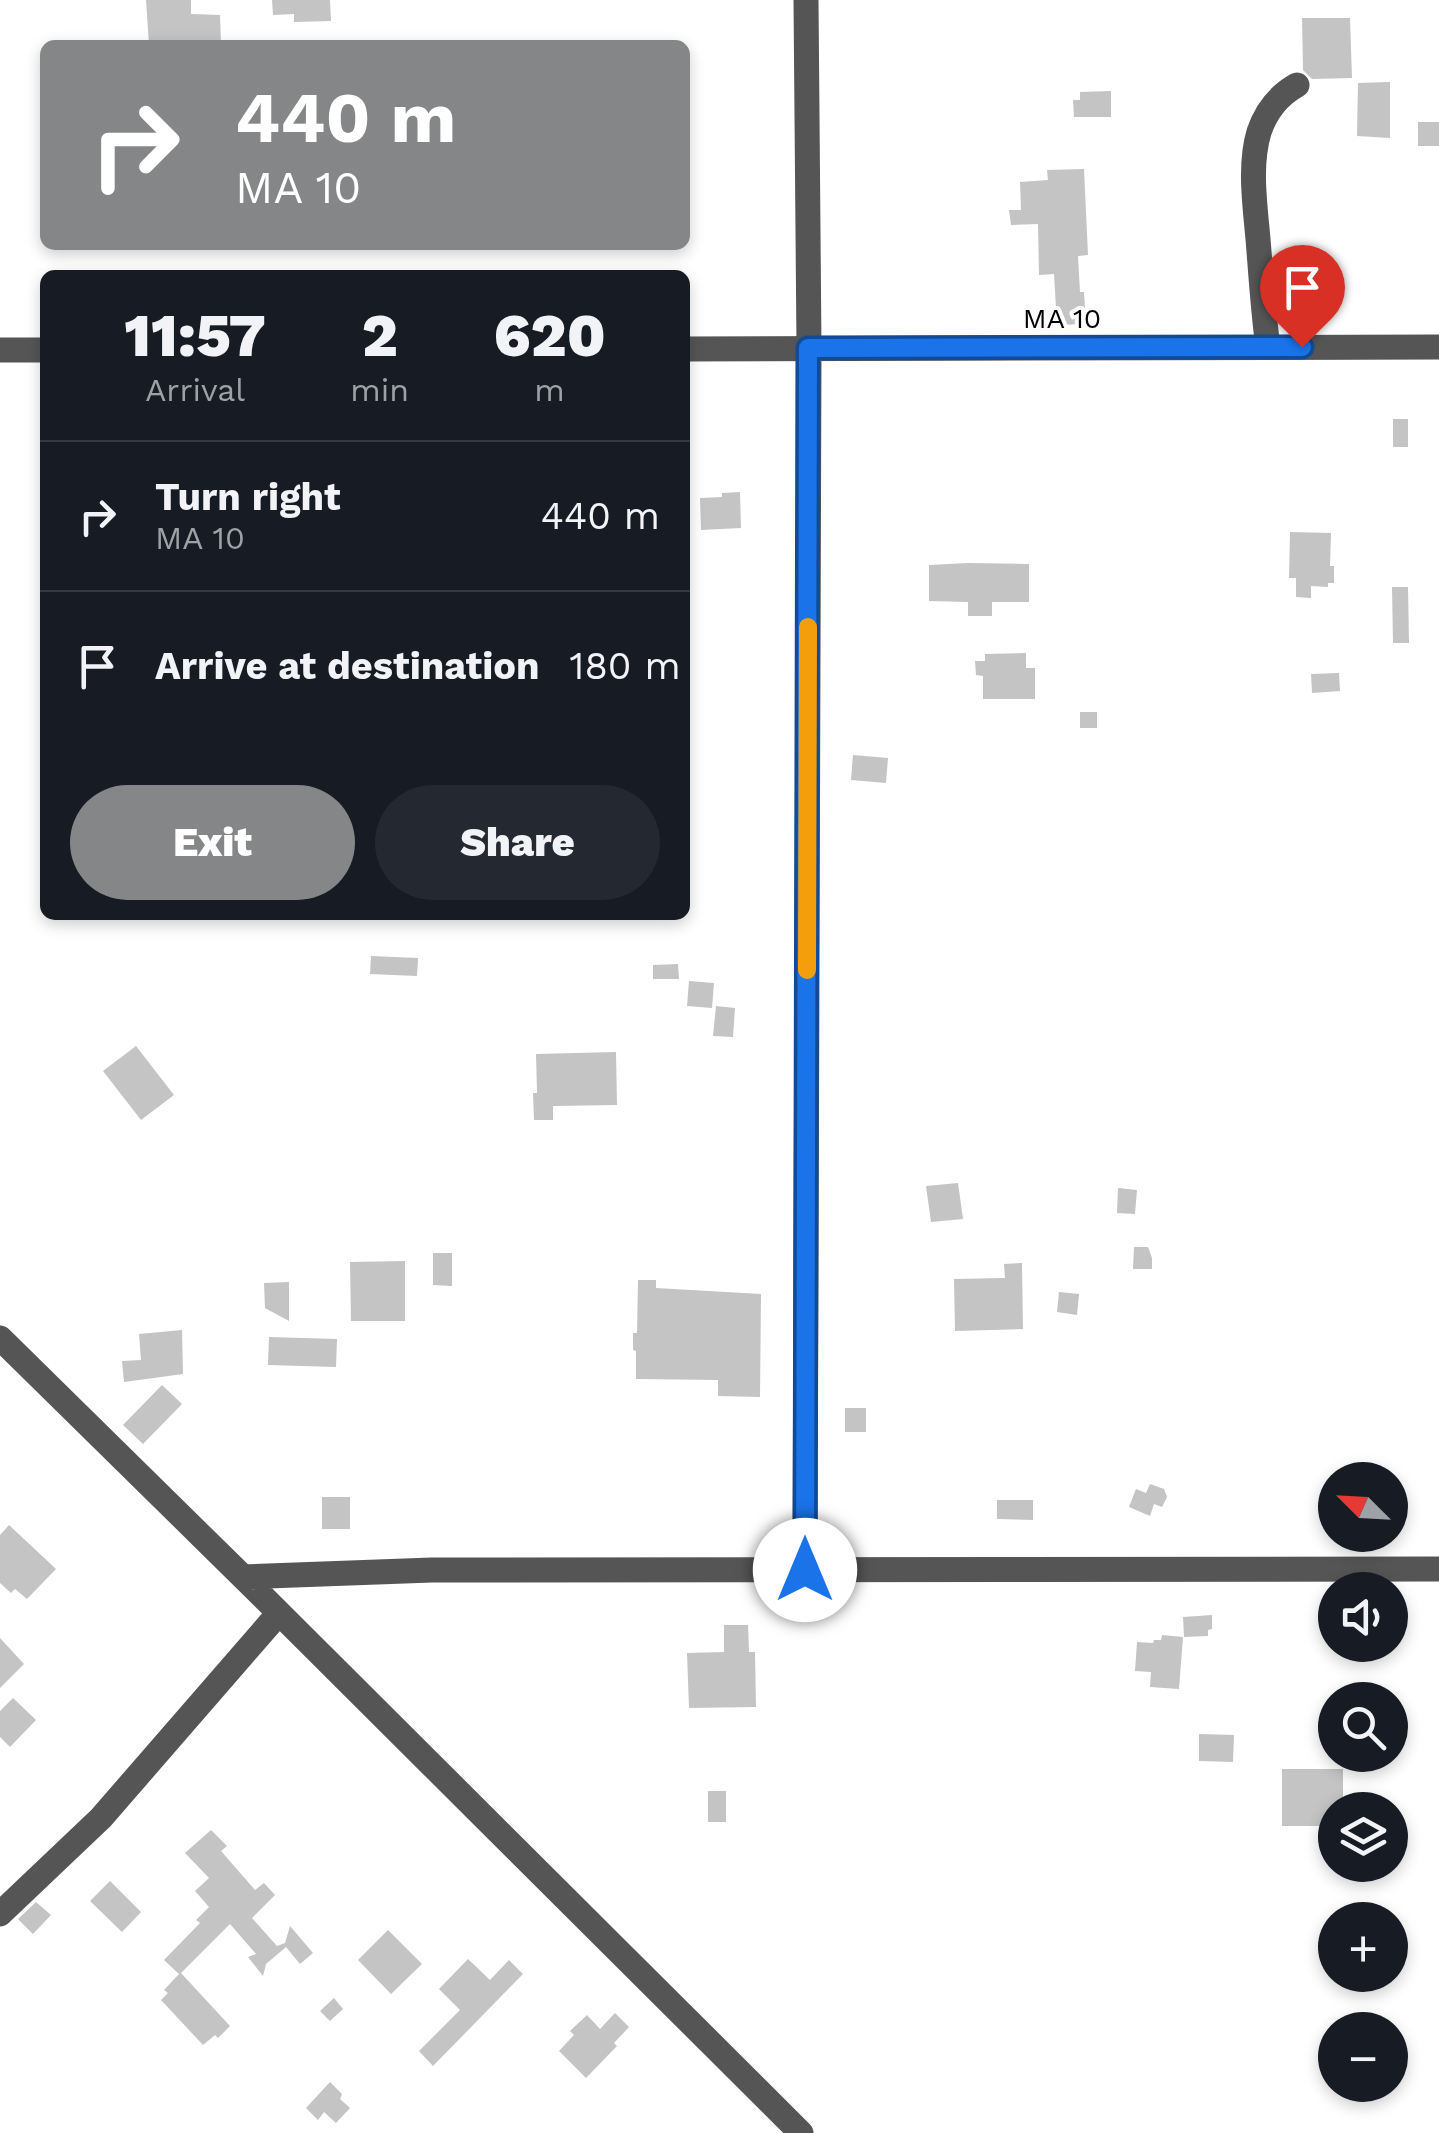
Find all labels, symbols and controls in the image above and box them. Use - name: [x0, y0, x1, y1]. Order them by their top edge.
- text: 440 m: [235, 77, 456, 159]
- icon: right: [70, 80, 200, 210]
- text: MA 10: [235, 161, 361, 214]
- pin: [1260, 245, 1345, 348]
- icon: arrive: [1275, 260, 1330, 315]
- text: 11:57: [124, 300, 266, 371]
- text: 2: [362, 300, 398, 371]
- text: 620: [493, 300, 606, 371]
- street label: MA 10: [1023, 302, 1101, 335]
- text: Arrival: [145, 371, 245, 409]
- text: min: [350, 371, 409, 409]
- text: m: [534, 371, 565, 409]
- text: Turn right: [155, 475, 341, 519]
- icon: right: [70, 489, 125, 544]
- text: 440 m: [541, 494, 660, 538]
- text: MA 10: [155, 519, 245, 557]
- icon: arrive: [70, 639, 125, 694]
- text: Arrive at destination: [155, 644, 540, 688]
- text: 180 m: [570, 644, 681, 688]
- button: Exit: [70, 785, 355, 900]
- button: Share: [375, 785, 660, 900]
- north arrow: [1318, 1462, 1408, 1552]
- map controls: [1318, 1462, 1408, 2102]
- position arrow: [753, 1518, 857, 1622]
- button: sound: [1318, 1572, 1408, 1662]
- button: search: [1318, 1682, 1408, 1772]
- button: layers: [1318, 1792, 1408, 1882]
- button: +: [1318, 1902, 1408, 1992]
- button: −: [1318, 2012, 1408, 2102]

